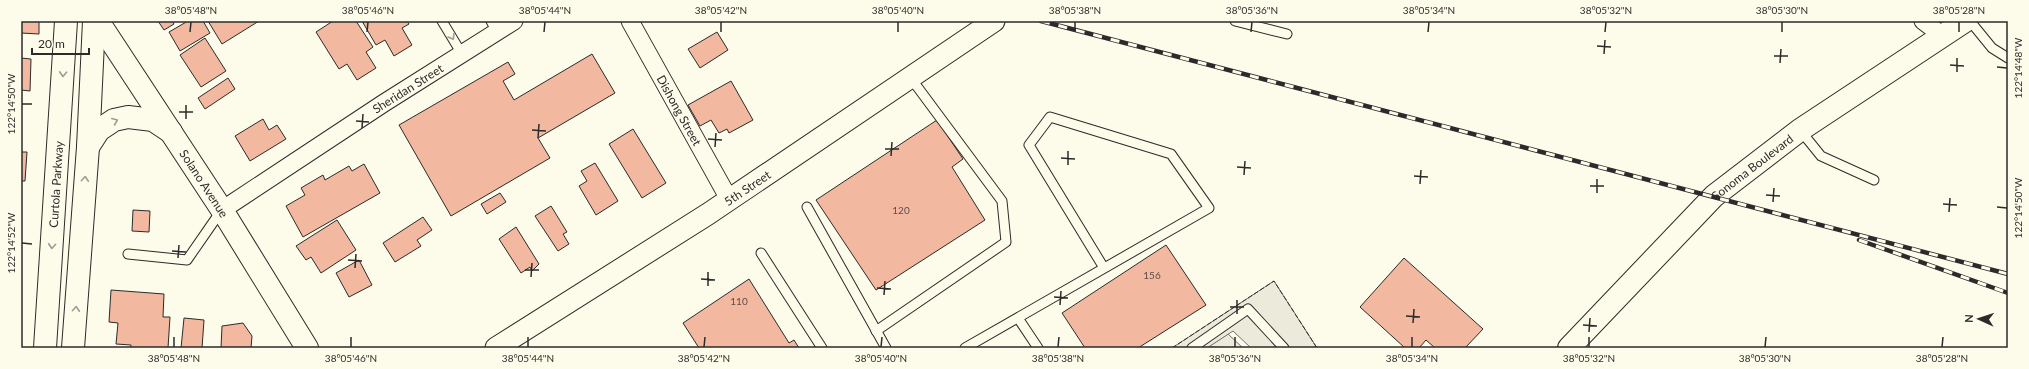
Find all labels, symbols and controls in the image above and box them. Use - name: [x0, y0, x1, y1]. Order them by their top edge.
- text: 38°05'48"N: [165, 4, 217, 16]
- text: 38°05'46"N: [342, 4, 394, 16]
- text: 38°05'44"N: [519, 4, 571, 16]
- text: 38°05'42"N: [695, 4, 747, 16]
- text: 38°05'40"N: [872, 4, 924, 16]
- text: 38°05'38"N: [1049, 4, 1101, 16]
- text: 38°05'36"N: [1226, 4, 1278, 16]
- text: 38°05'34"N: [1403, 4, 1455, 16]
- text: 38°05'32"N: [1580, 4, 1632, 16]
- text: 38°05'30"N: [1756, 4, 1808, 16]
- text: 38°05'28"N: [1933, 4, 1985, 16]
- scale bar: [32, 30, 89, 56]
- one-way arrow: [447, 33, 455, 40]
- text: 20 m: [38, 36, 65, 51]
- text: 122°14'48"W: [2012, 37, 2024, 98]
- street label: Sheridan Street: [369, 60, 446, 116]
- one-way arrow: [59, 71, 68, 77]
- street label: Dishong Street: [654, 72, 705, 149]
- text: 122°14'50"W: [5, 73, 17, 134]
- one-way arrow: [111, 118, 118, 126]
- street label: Sonoma Boulevard: [1708, 131, 1796, 203]
- street label: Curtola Parkway: [45, 140, 66, 228]
- street label: Solano Avenue: [177, 146, 232, 220]
- street label: 5th Street: [721, 166, 774, 209]
- one-way arrow: [81, 176, 90, 182]
- text: 122°14'50"W: [2012, 177, 2024, 238]
- house number: 120: [892, 204, 910, 216]
- text: 122°14'52"W: [5, 212, 17, 273]
- one-way arrow: [47, 243, 56, 249]
- house number: 156: [1143, 269, 1161, 281]
- house number: 110: [730, 295, 748, 307]
- north arrow: [1959, 299, 1999, 339]
- one-way arrow: [72, 306, 81, 312]
- text: N: [1962, 314, 1975, 323]
- text: 38°05'48"N: [148, 352, 200, 364]
- text: 38°05'46"N: [325, 352, 377, 364]
- text: 38°05'44"N: [502, 352, 554, 364]
- text: 38°05'42"N: [678, 352, 730, 364]
- text: 38°05'40"N: [855, 352, 907, 364]
- text: 38°05'38"N: [1032, 352, 1084, 364]
- text: 38°05'36"N: [1209, 352, 1261, 364]
- text: 38°05'34"N: [1386, 352, 1438, 364]
- text: 38°05'32"N: [1563, 352, 1615, 364]
- text: 38°05'30"N: [1739, 352, 1791, 364]
- text: 38°05'28"N: [1916, 352, 1968, 364]

